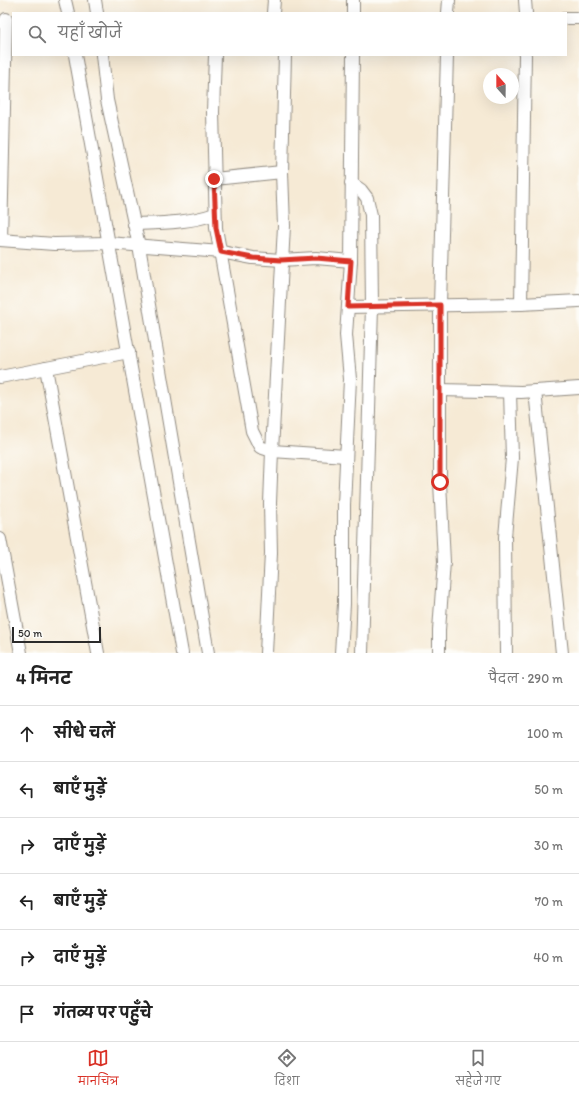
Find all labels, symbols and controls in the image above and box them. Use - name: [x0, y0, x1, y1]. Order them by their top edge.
- search box: [12, 12, 567, 56]
- icon: search: [26, 23, 48, 45]
- text: यहाँ खोजें: [58, 24, 122, 42]
- north arrow: [483, 68, 519, 104]
- route end: [205, 170, 223, 188]
- route start: [431, 473, 449, 491]
- scale bar: [12, 625, 101, 644]
- text: 50 m: [18, 627, 42, 640]
- text: 4 मिनट: [16, 668, 71, 688]
- text: पैदल · 290 m: [488, 671, 563, 686]
- icon: ahead: [16, 723, 38, 745]
- text: सीधे चलें: [54, 724, 115, 742]
- text: 100 m: [527, 726, 563, 741]
- icon: left: [16, 779, 38, 801]
- text: बाएँ मुड़ें: [54, 780, 106, 798]
- text: 50 m: [534, 782, 563, 797]
- icon: right: [16, 835, 38, 857]
- text: दाएँ मुड़ें: [54, 836, 106, 854]
- text: 30 m: [534, 838, 563, 853]
- icon: left: [16, 891, 38, 913]
- text: बाएँ मुड़ें: [54, 892, 106, 910]
- text: 70 m: [535, 894, 563, 909]
- icon: right: [16, 947, 38, 969]
- text: दाएँ मुड़ें: [54, 948, 106, 966]
- text: 40 m: [533, 950, 563, 965]
- icon: arrive: [16, 1003, 38, 1025]
- text: गंतव्य पर पहुँचे: [54, 1004, 152, 1022]
- tab: मानचित्र: [78, 1047, 118, 1093]
- tab: दिशा: [275, 1047, 299, 1093]
- tab: सहेजे गए: [456, 1047, 501, 1093]

